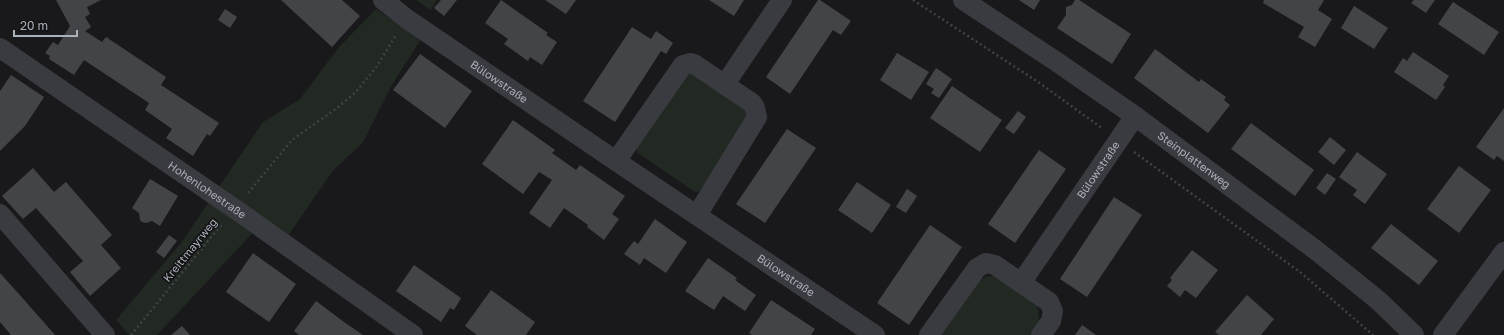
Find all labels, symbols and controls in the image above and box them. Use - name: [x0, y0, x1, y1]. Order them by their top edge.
- scale bar: [14, 12, 77, 38]
- text: 20 m: [20, 18, 48, 33]
- street label: Bülowstraße: [468, 57, 530, 105]
- street label: Steinplattenweg: [1155, 128, 1233, 191]
- street label: Bülowstraße: [1074, 139, 1122, 201]
- street label: Hohenlohestraße: [166, 158, 249, 221]
- street label: Kreittmayrweg: [160, 215, 219, 284]
- street label: Bülowstraße: [755, 251, 817, 299]

